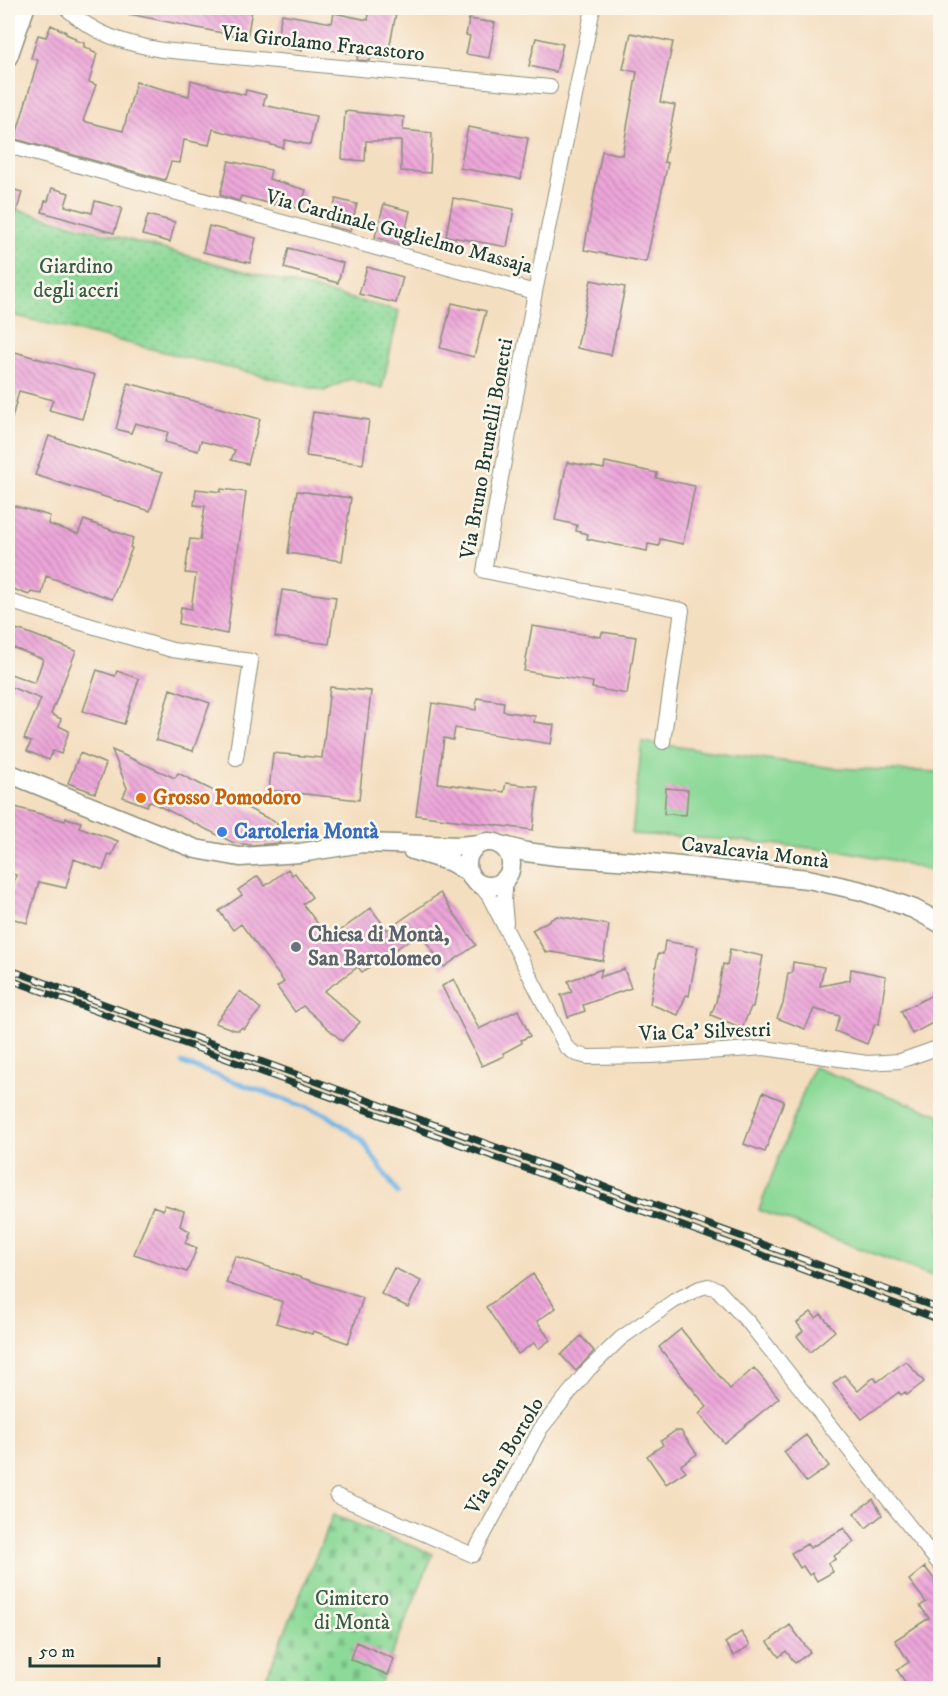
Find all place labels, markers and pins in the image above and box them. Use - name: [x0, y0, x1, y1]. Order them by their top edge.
- place label: Grosso Pomodoro: [153, 785, 301, 811]
- marker: Grosso Pomodoro: [134, 791, 148, 805]
- place label: Cartoleria Montà: [234, 819, 380, 845]
- marker: Cartoleria Montà: [215, 825, 229, 839]
- place label: Chiesa di Montà, San Bartolomeo: [308, 922, 450, 972]
- marker: Chiesa di Montà, San Bartolomeo: [289, 940, 303, 954]

